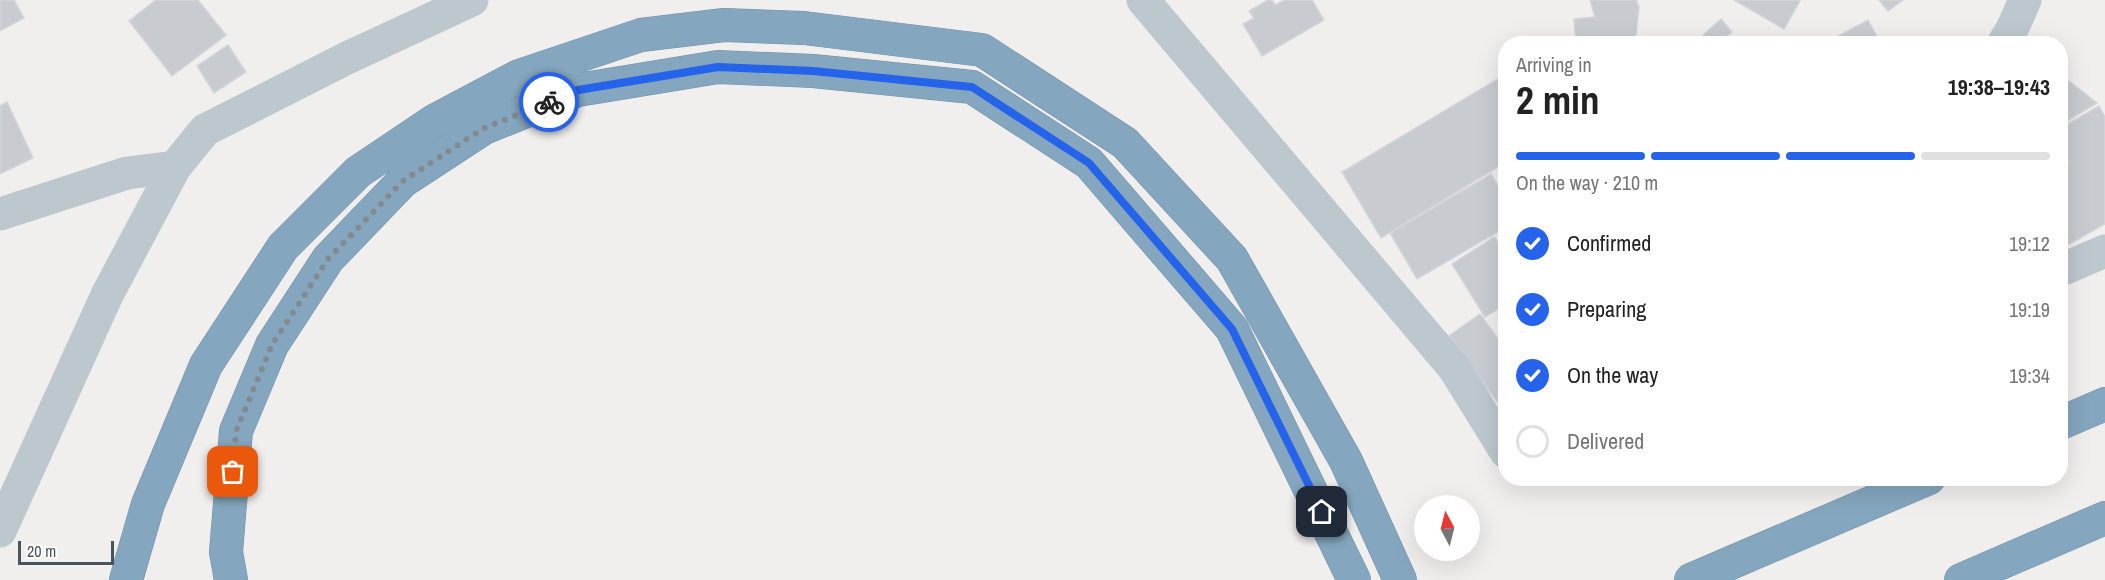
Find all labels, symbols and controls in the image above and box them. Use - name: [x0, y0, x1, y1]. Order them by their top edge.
- text: Arriving in: [1516, 51, 1592, 78]
- courier: [519, 72, 579, 132]
- text: 19:38–19:43: [1948, 72, 2050, 102]
- text: 2 min: [1516, 74, 1600, 126]
- icon: bike: [533, 86, 566, 119]
- text: On the way · 210 m: [1516, 169, 1658, 196]
- icon: check: [1516, 227, 1549, 260]
- text: Confirmed: [1567, 228, 1651, 258]
- text: 19:12: [2009, 230, 2050, 257]
- icon: check: [1516, 293, 1549, 326]
- text: Preparing: [1567, 294, 1646, 324]
- text: 19:19: [2009, 296, 2050, 323]
- icon: check: [1516, 359, 1549, 392]
- text: On the way: [1567, 360, 1658, 390]
- text: 19:34: [2009, 362, 2050, 389]
- text: Delivered: [1567, 426, 1644, 456]
- pin: [207, 446, 258, 497]
- icon: bag: [216, 455, 249, 488]
- pin: [1296, 486, 1347, 537]
- icon: home: [1305, 495, 1338, 528]
- north arrow: [1414, 495, 1480, 561]
- map controls: [1414, 495, 1480, 561]
- scale bar: [18, 538, 114, 566]
- text: 20 m: [27, 540, 56, 562]

